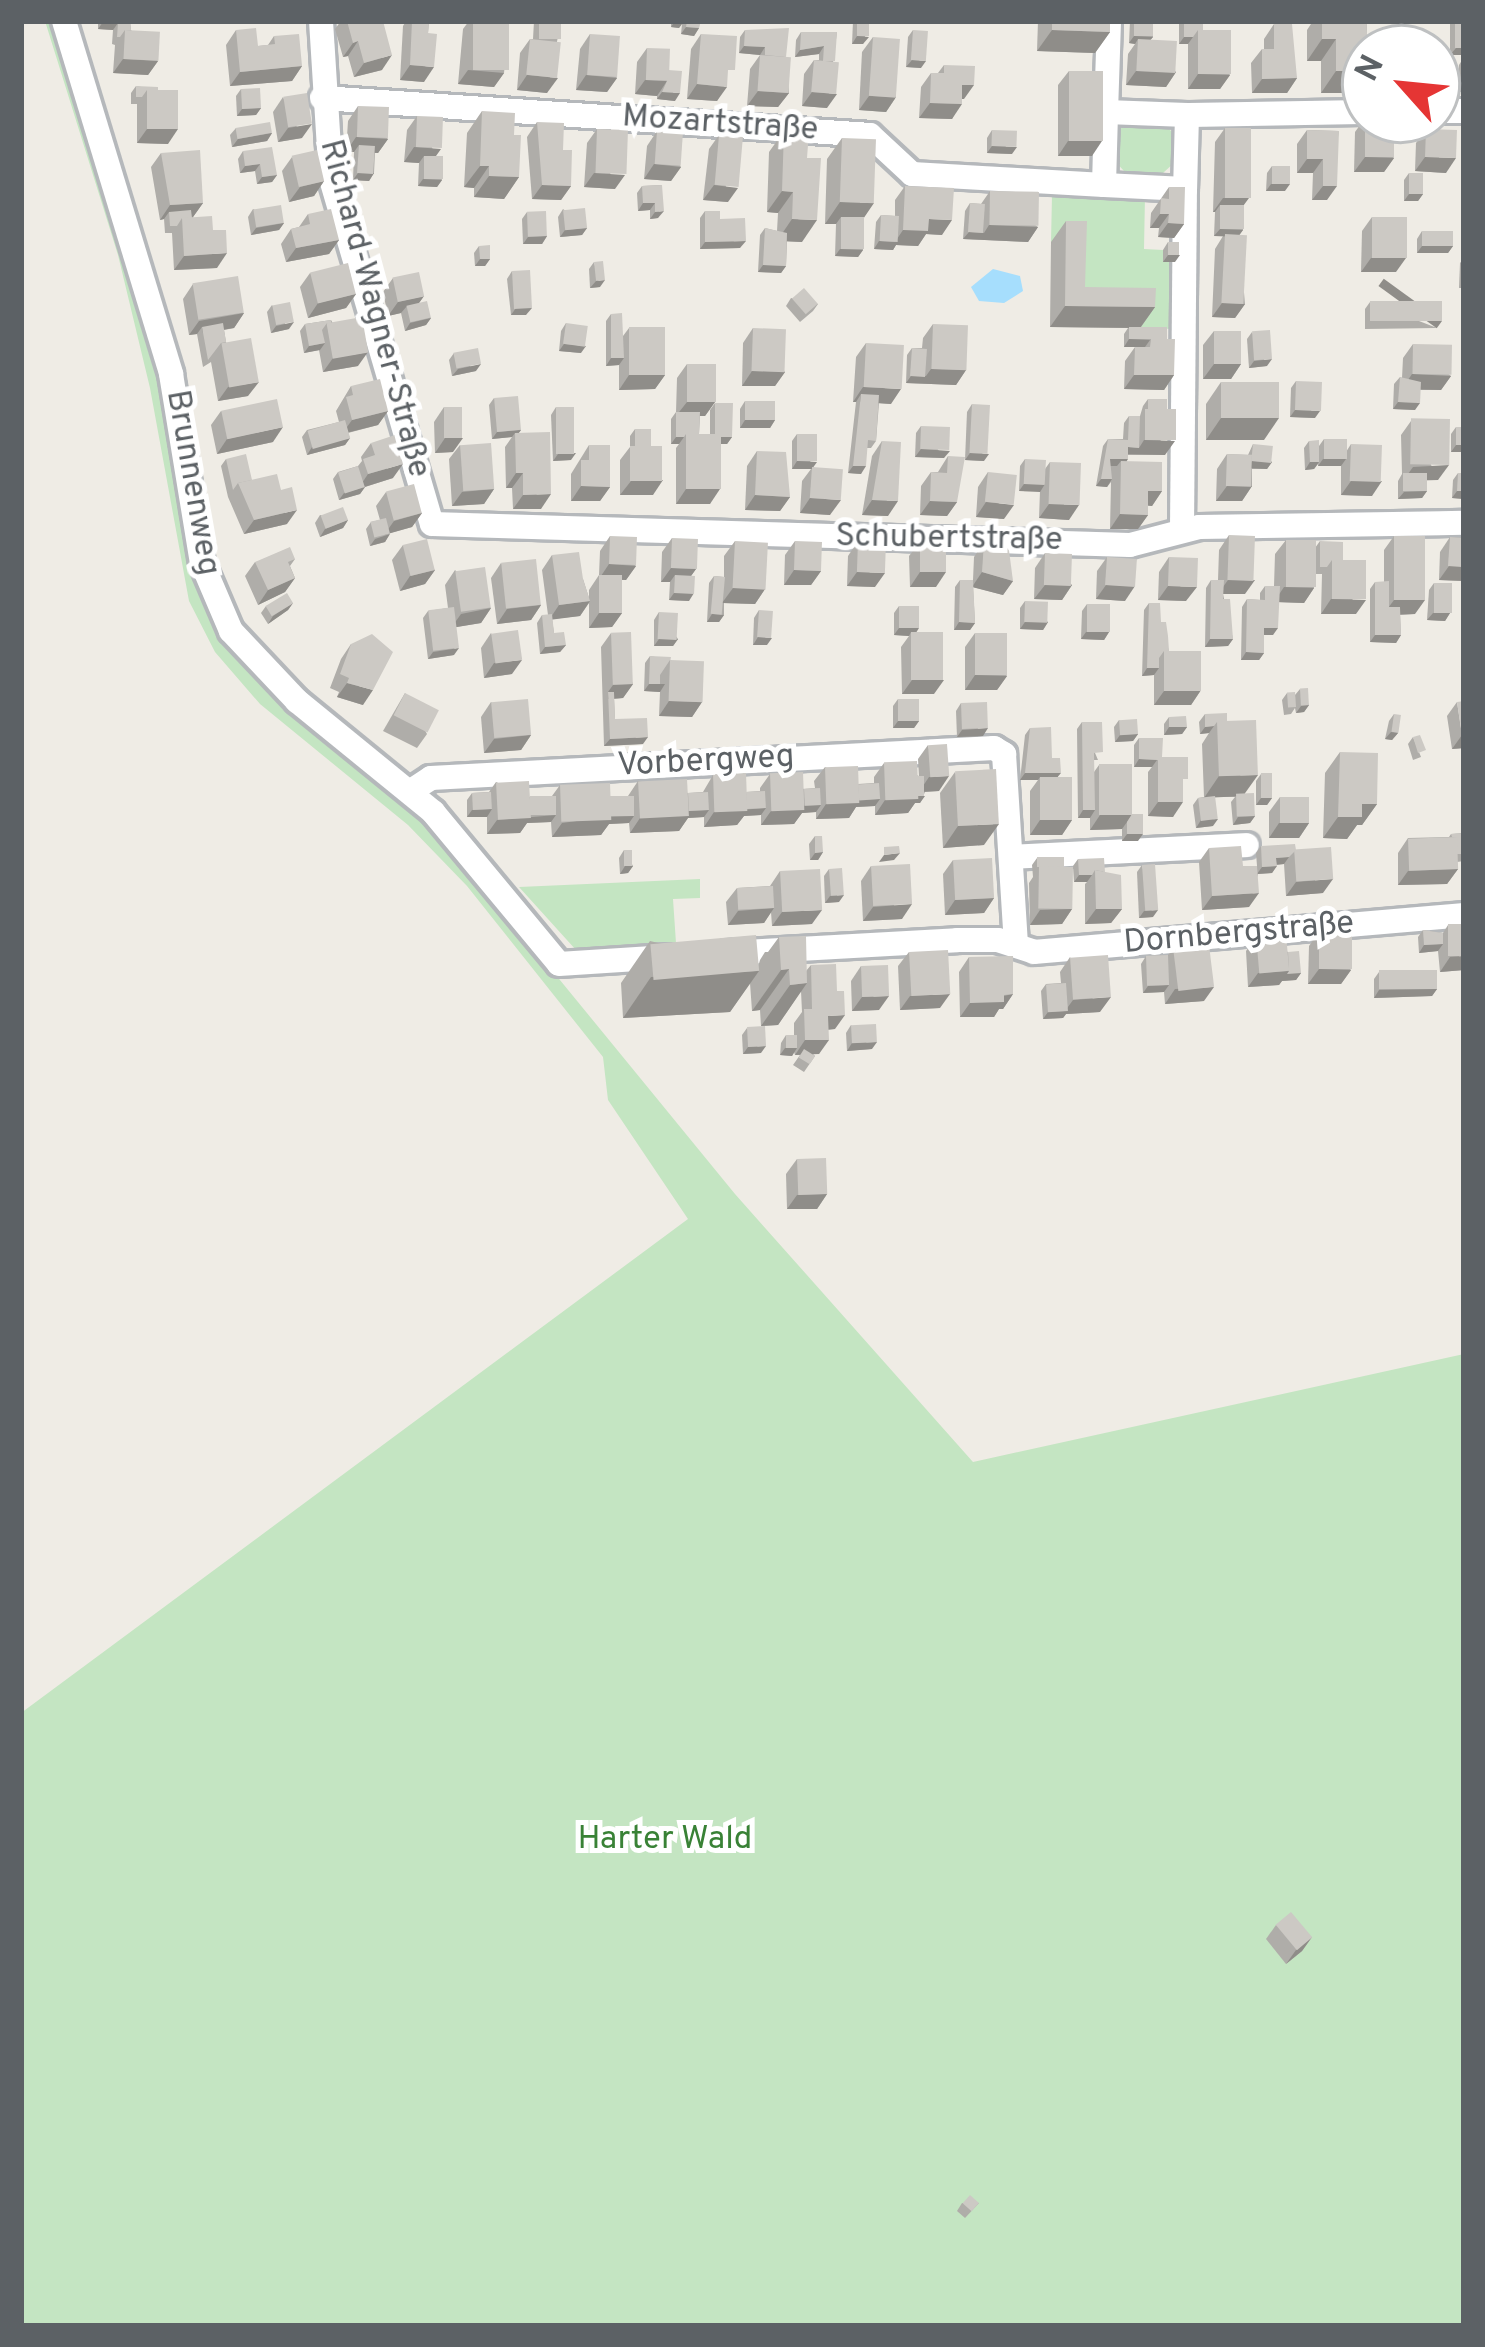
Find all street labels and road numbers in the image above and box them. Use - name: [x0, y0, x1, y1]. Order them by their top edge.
- street label: Mozartstraße: [621, 98, 819, 152]
- street label: Richard-Wagner-Straße: [309, 136, 437, 482]
- street label: Brunnenweg: [155, 387, 227, 579]
- street label: Schubertstraße: [835, 518, 1063, 562]
- street label: Vorbergweg: [616, 739, 796, 787]
- street label: Dornbergstraße: [1122, 905, 1356, 965]

